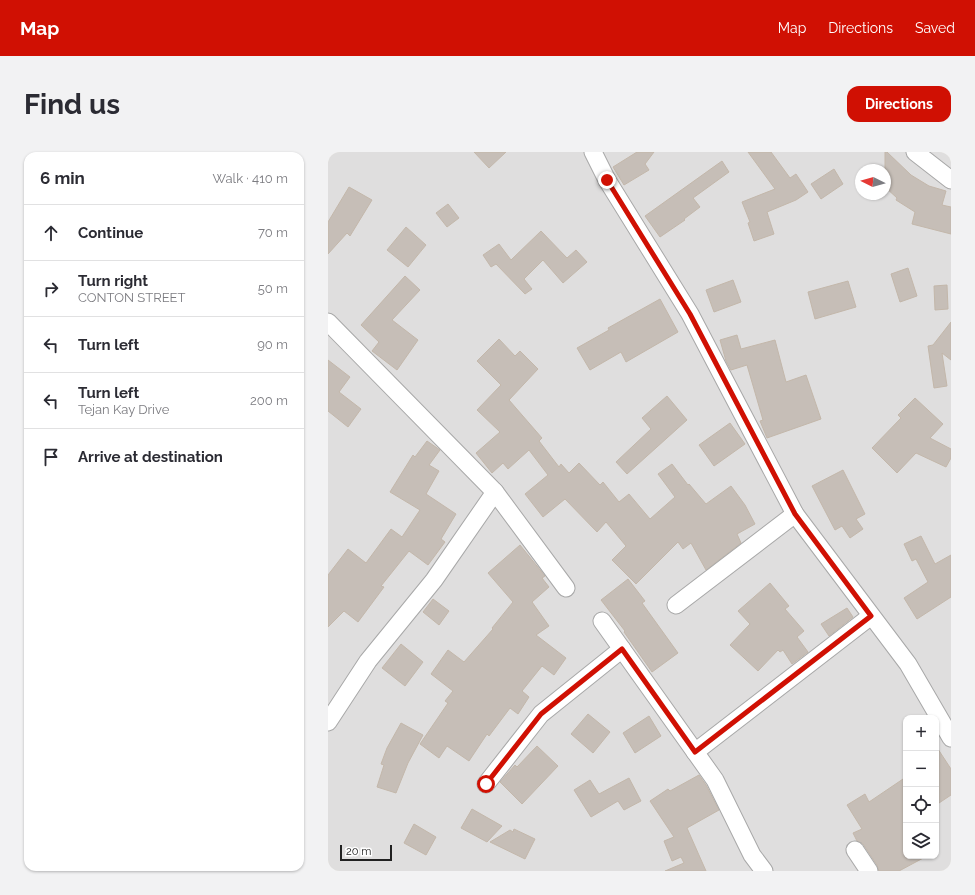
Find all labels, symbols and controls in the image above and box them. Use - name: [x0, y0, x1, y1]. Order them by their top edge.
- text: Map: [20, 17, 59, 39]
- text: Map: [778, 20, 806, 36]
- text: Directions: [828, 20, 893, 36]
- text: Saved: [915, 20, 955, 36]
- button: Directions: [847, 86, 951, 122]
- text: Find us: [24, 88, 120, 121]
- north arrow: [855, 164, 891, 200]
- text: 6 min: [40, 168, 85, 188]
- text: Walk · 410 m: [213, 171, 288, 186]
- route end: [598, 171, 616, 189]
- icon: ahead: [40, 222, 62, 244]
- text: Continue: [78, 224, 143, 242]
- text: 70 m: [258, 225, 288, 240]
- text: Turn right: [78, 272, 148, 290]
- icon: right: [40, 278, 62, 300]
- text: 50 m: [258, 281, 288, 296]
- text: CONTON STREET: [78, 290, 185, 305]
- icon: left: [40, 334, 62, 356]
- text: Turn left: [78, 336, 139, 354]
- text: 90 m: [257, 337, 288, 352]
- text: Turn left: [78, 384, 139, 402]
- icon: left: [40, 390, 62, 412]
- text: 200 m: [250, 393, 288, 408]
- text: Tejan Kay Drive: [78, 402, 169, 417]
- icon: arrive: [40, 446, 62, 468]
- text: Arrive at destination: [78, 448, 223, 466]
- map controls: [903, 715, 939, 859]
- button: +: [903, 715, 939, 751]
- button: −: [903, 751, 939, 787]
- route start: [477, 775, 495, 793]
- button: locate: [903, 787, 939, 823]
- button: layers: [903, 823, 939, 859]
- scale bar: [340, 843, 392, 862]
- text: 20 m: [346, 845, 371, 858]

